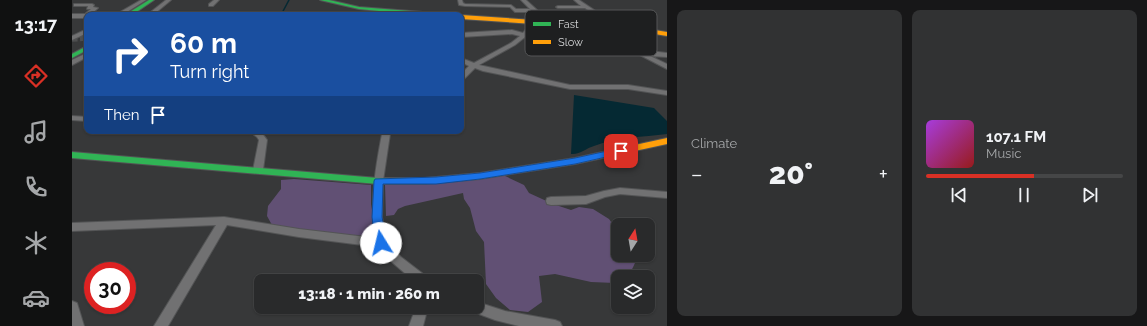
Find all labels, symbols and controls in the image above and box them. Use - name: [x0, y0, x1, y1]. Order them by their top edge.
- legend: [525, 10, 657, 56]
- text: 13:17: [15, 14, 57, 35]
- text: Fast: [558, 18, 579, 31]
- text: 60 m: [170, 27, 237, 60]
- icon: right: [104, 28, 156, 80]
- text: Slow: [558, 36, 583, 49]
- text: Turn right: [170, 61, 249, 82]
- icon: directions: [22, 62, 50, 90]
- icon: arrive: [147, 104, 169, 126]
- text: Then: [104, 106, 139, 124]
- icon: music: [22, 118, 50, 146]
- text: 107.1 FM: [986, 128, 1046, 146]
- pin: [604, 134, 638, 168]
- text: Climate: [691, 136, 737, 151]
- icon: arrive: [610, 140, 632, 162]
- text: Music: [986, 146, 1021, 161]
- text: 20°: [769, 156, 813, 191]
- text: −: [691, 161, 703, 187]
- text: +: [879, 161, 888, 187]
- icon: phone: [22, 173, 50, 201]
- icon: previous: [948, 184, 970, 206]
- icon: pause: [1013, 184, 1035, 206]
- icon: next: [1079, 184, 1101, 206]
- north arrow: [611, 218, 655, 262]
- map controls: [611, 218, 655, 314]
- position arrow: [360, 222, 402, 264]
- icon: climate: [22, 229, 50, 257]
- speed limit sign: 30: [84, 262, 136, 314]
- button: layers: [611, 270, 655, 314]
- icon: car: [22, 284, 50, 312]
- text: 13:18 · 1 min · 260 m: [298, 285, 440, 303]

